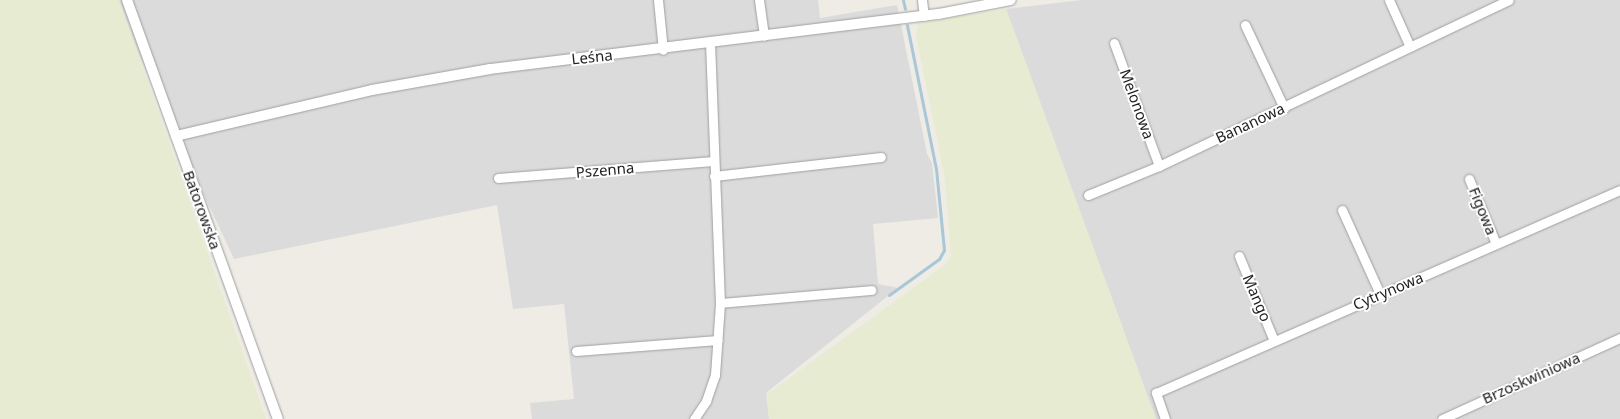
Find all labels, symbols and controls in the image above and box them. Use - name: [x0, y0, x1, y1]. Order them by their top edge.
- street label: Leśna: [571, 46, 613, 68]
- street label: Melonowa: [1116, 67, 1158, 141]
- street label: Bananowa: [1213, 99, 1287, 147]
- street label: Pszenna: [575, 158, 635, 182]
- street label: Batorowska: [179, 168, 225, 252]
- street label: Figowa: [1465, 185, 1501, 237]
- street label: Cytrynowa: [1350, 268, 1426, 314]
- street label: Mango: [1239, 272, 1275, 324]
- street label: Brzoskwiniowa: [1479, 348, 1583, 408]

